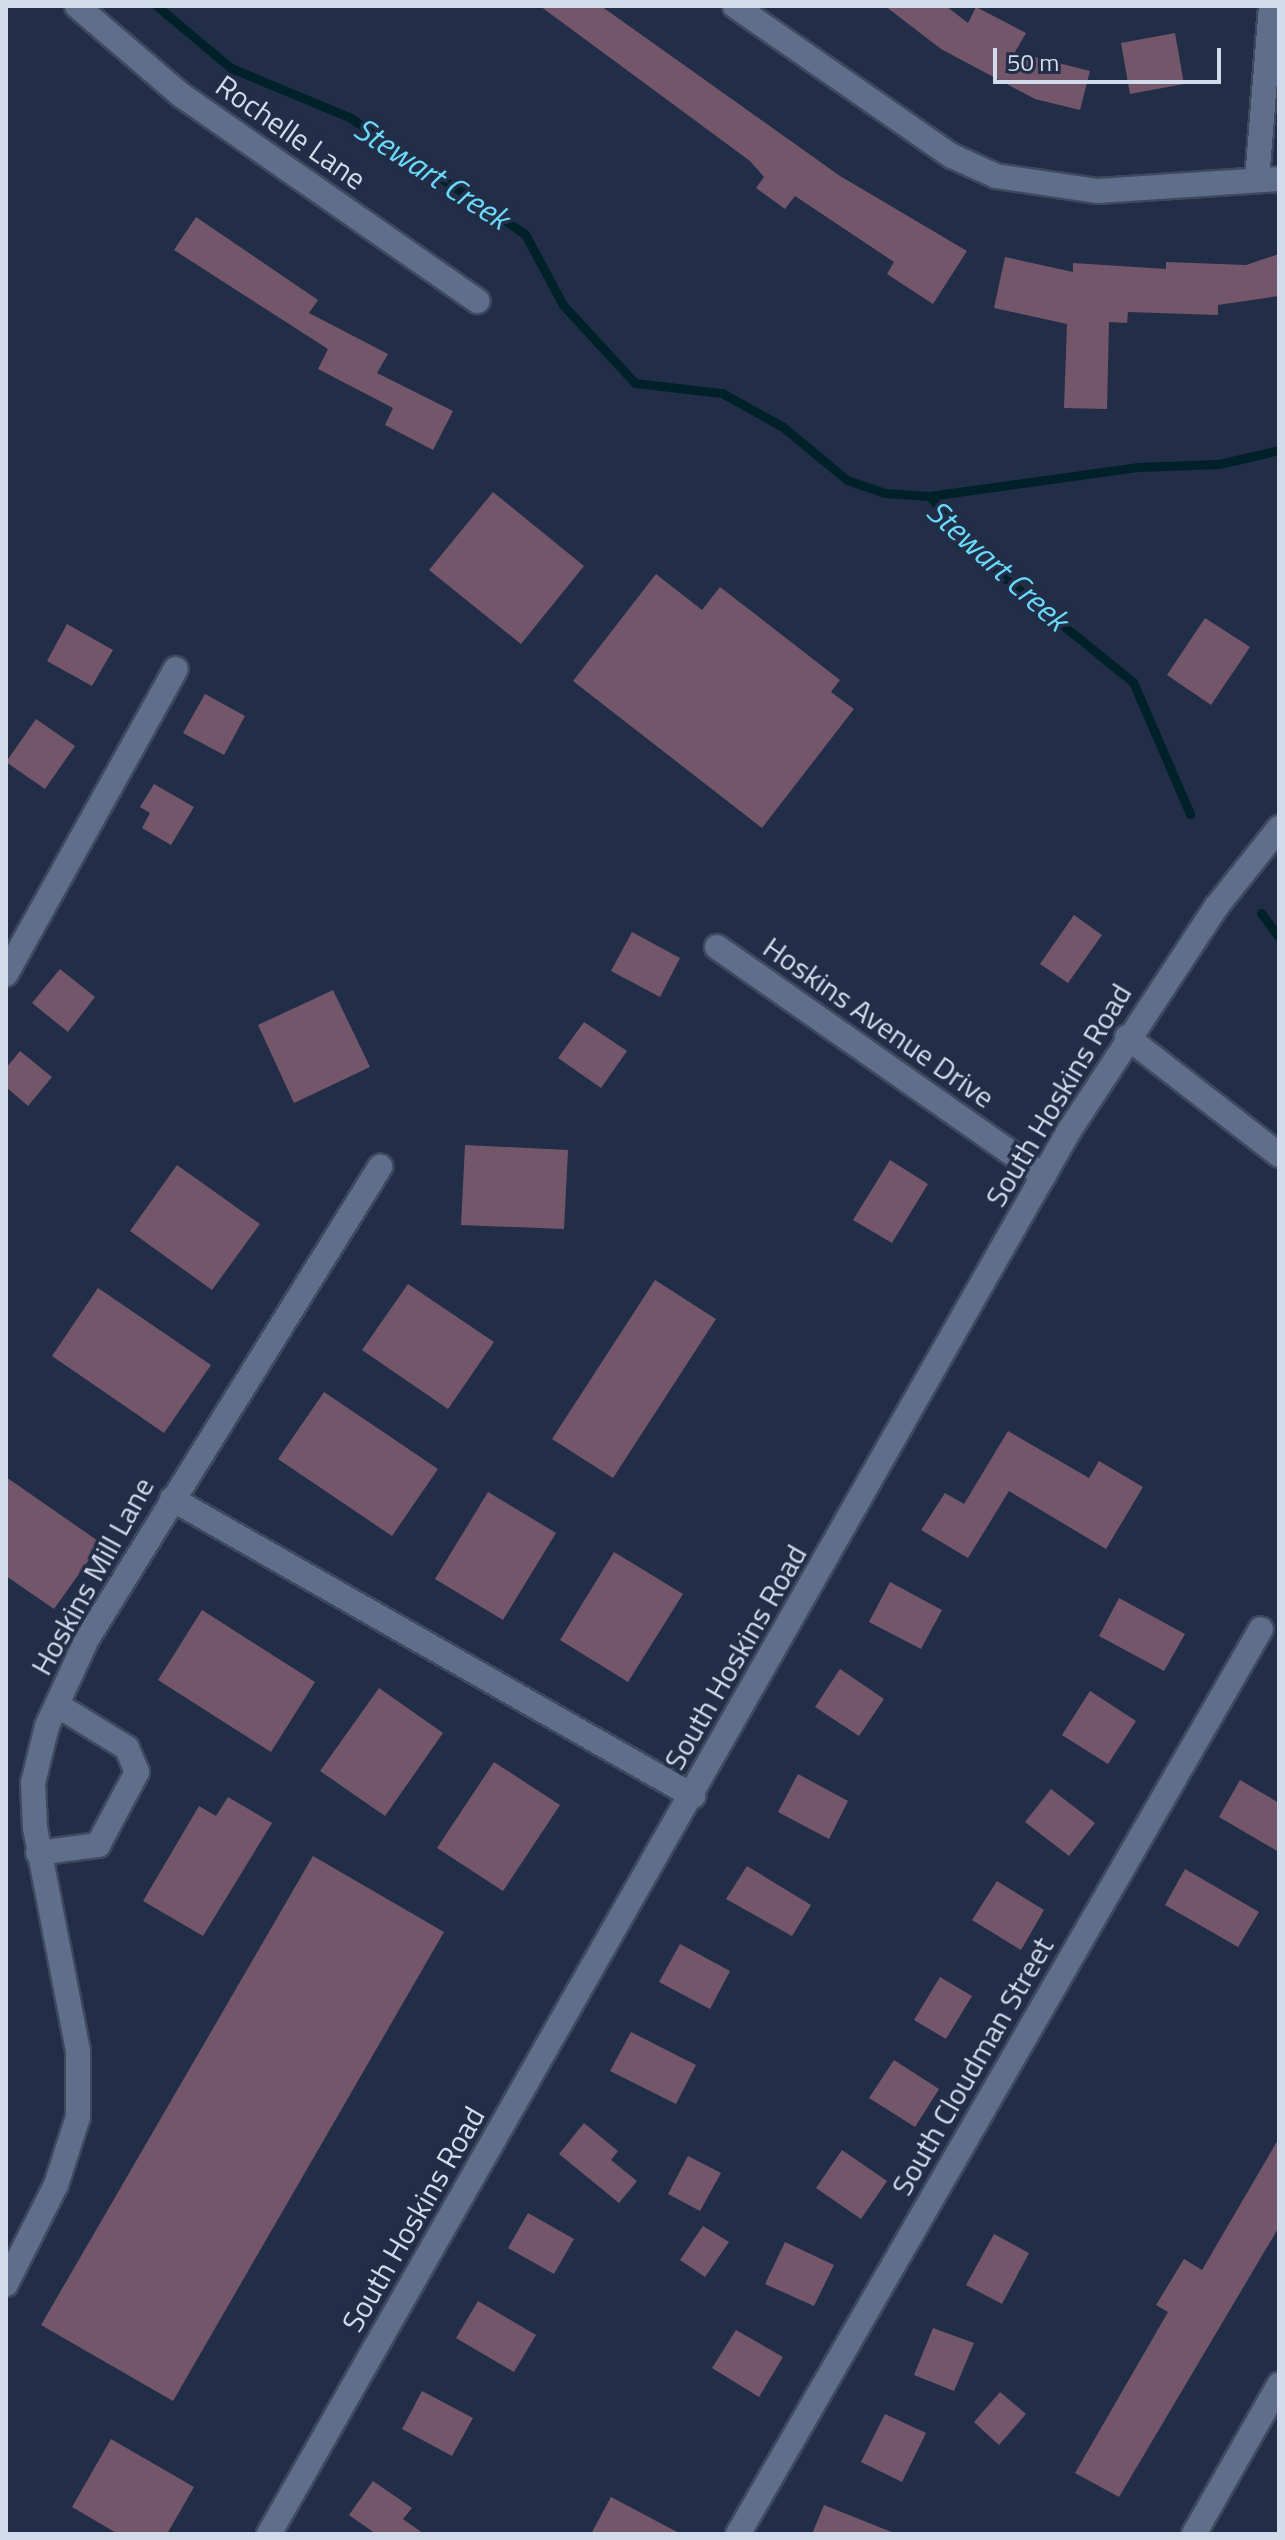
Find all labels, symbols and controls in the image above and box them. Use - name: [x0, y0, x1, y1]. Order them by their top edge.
- scale bar: [997, 32, 1225, 82]
- text: 50 m: [1007, 44, 1059, 80]
- street label: Rochelle Lane: [209, 67, 373, 197]
- water label: Stewart Creek: [347, 109, 517, 237]
- water label: Stewart Creek: [919, 492, 1077, 638]
- street label: Hoskins Avenue Drive: [757, 929, 1001, 1115]
- street label: South Hoskins Road: [977, 977, 1139, 1213]
- street label: Hoskins Mill Lane: [23, 1471, 161, 1681]
- street label: South Hoskins Road: [656, 1538, 814, 1776]
- street label: South Cloudman Street: [883, 1930, 1061, 2202]
- street label: South Hoskins Road: [334, 2100, 492, 2338]

